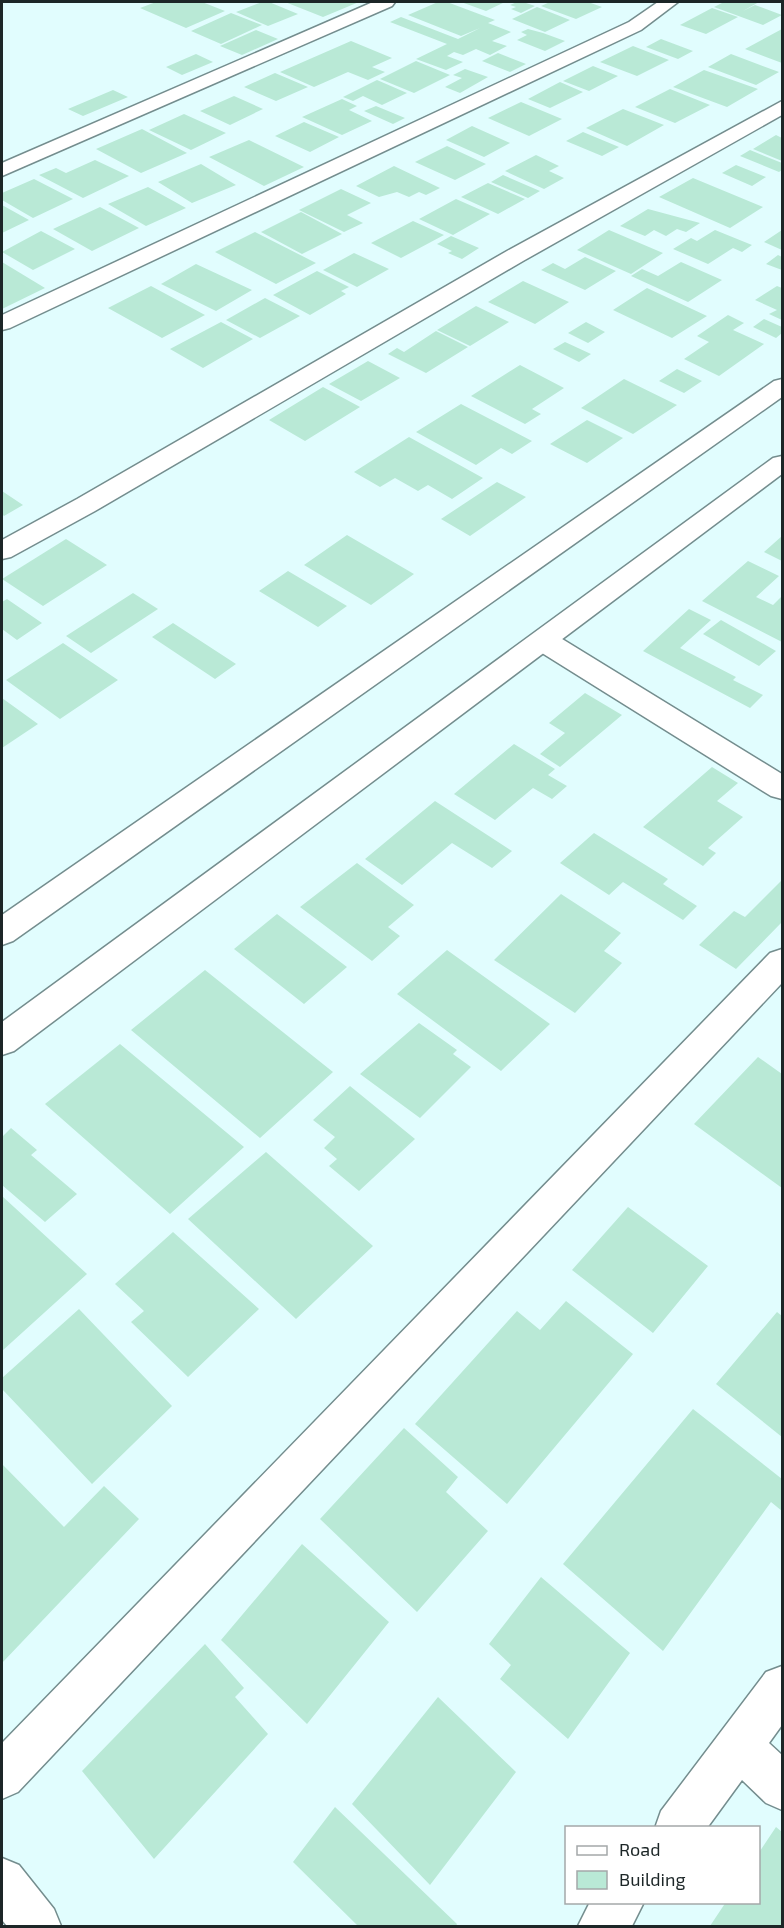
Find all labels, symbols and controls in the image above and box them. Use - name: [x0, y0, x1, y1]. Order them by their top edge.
- legend: [565, 1826, 760, 1904]
- text: Road: [619, 1838, 660, 1860]
- text: Building: [619, 1868, 686, 1890]

